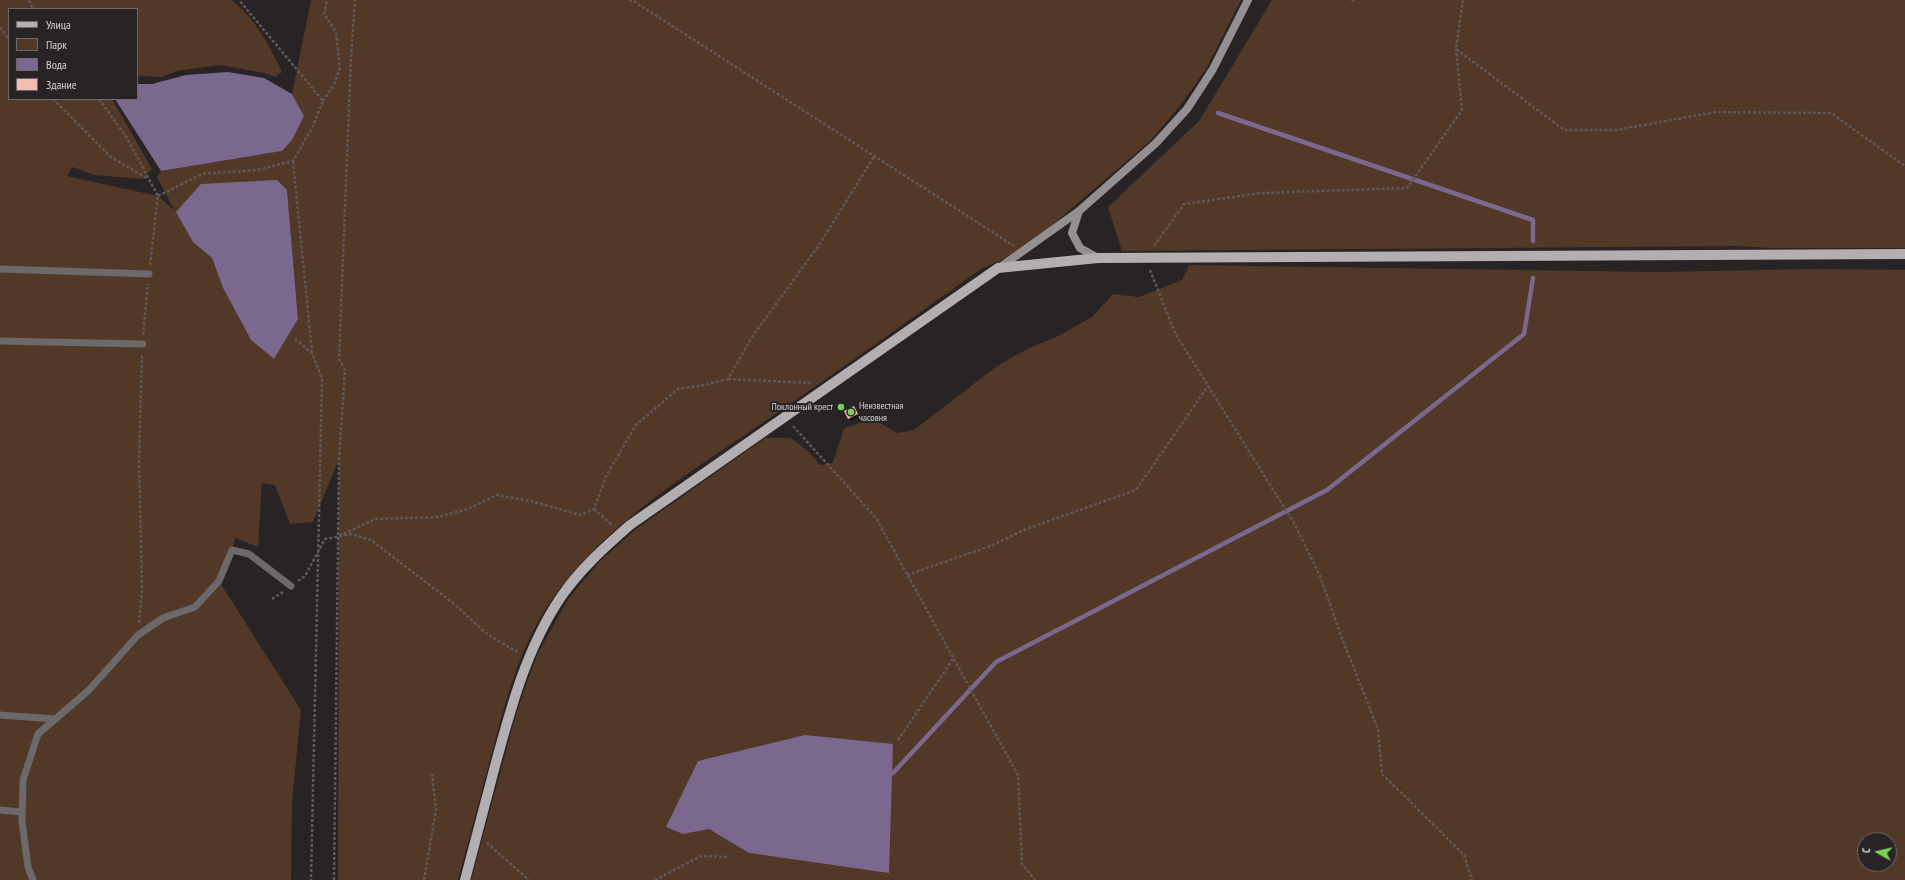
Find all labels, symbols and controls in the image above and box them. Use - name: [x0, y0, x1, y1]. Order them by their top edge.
- legend: [8, 8, 138, 100]
- text: Улица: [46, 17, 71, 32]
- text: Парк: [46, 37, 67, 52]
- text: Вода: [46, 57, 67, 72]
- text: Здание: [46, 77, 77, 92]
- place label: Неизвестная часовня: [859, 400, 903, 424]
- place label: Поклонный крест: [771, 401, 833, 413]
- marker: Поклонный крест: [836, 402, 846, 412]
- marker: Неизвестная часовня: [846, 407, 856, 417]
- north arrow: [1857, 832, 1897, 872]
- text: С: [1859, 847, 1873, 854]

